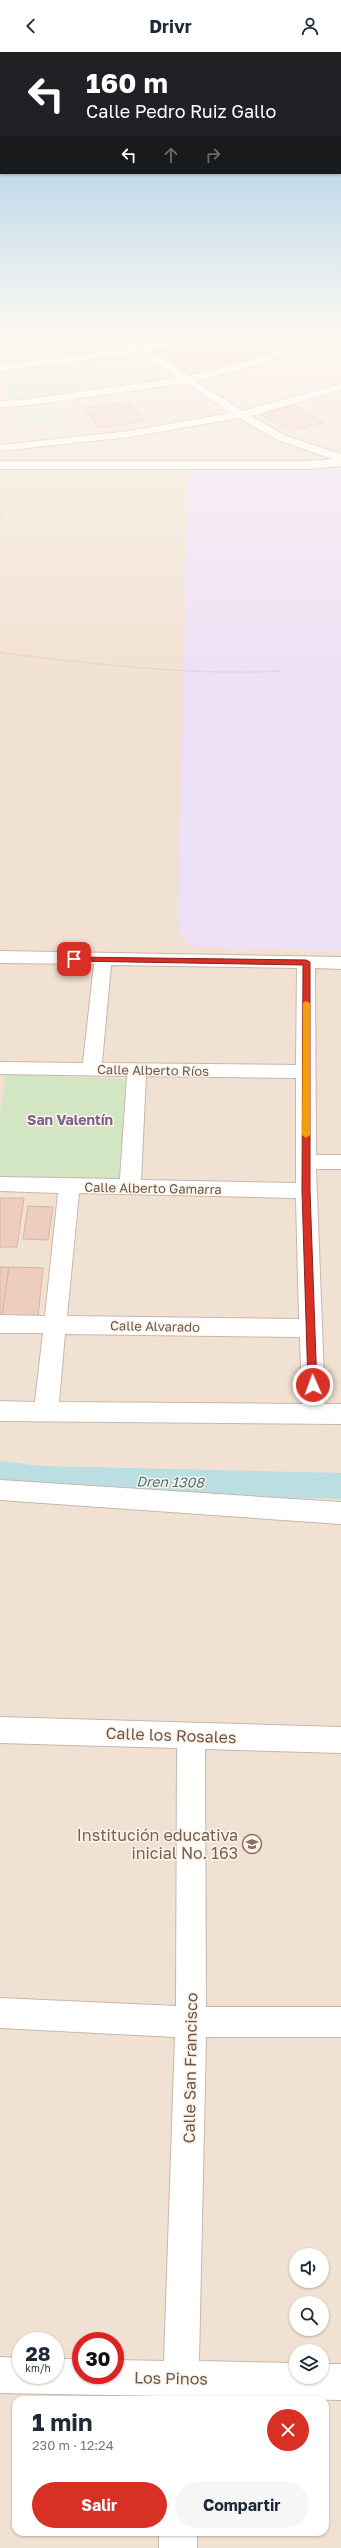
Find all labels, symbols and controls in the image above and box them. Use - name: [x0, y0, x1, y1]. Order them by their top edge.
- icon: back: [20, 15, 42, 37]
- text: Drivr: [149, 15, 192, 37]
- icon: person: [299, 15, 321, 37]
- text: 160 m: [86, 66, 168, 99]
- icon: left: [20, 68, 72, 120]
- text: Calle Pedro Ruiz Gallo: [86, 100, 276, 122]
- icon: left: [118, 144, 140, 166]
- icon: ahead: [160, 144, 182, 166]
- icon: right: [202, 144, 224, 166]
- pin: [57, 942, 91, 976]
- icon: arrive: [63, 948, 85, 970]
- street label: Calle Alberto Ríos: [97, 1061, 209, 1079]
- district label: San Valentín: [27, 1111, 113, 1128]
- street label: Calle Alberto Gamarra: [84, 1179, 222, 1197]
- street label: Calle Alvarado: [110, 1317, 200, 1335]
- position arrow: [292, 1364, 334, 1406]
- water label: Dren 1308: [136, 1472, 205, 1491]
- street label: Calle los Rosales: [105, 1723, 237, 1747]
- place label: Institución educativa inicial No. 163: [77, 1825, 238, 1863]
- school or university icon: Institución educativa inicial No. 163: [241, 1833, 263, 1855]
- street label: Calle San Francisco: [179, 1992, 201, 2144]
- map controls: [289, 2248, 329, 2384]
- button: sound: [289, 2248, 329, 2288]
- button: search: [289, 2296, 329, 2336]
- speed limit sign: 30: [72, 2332, 124, 2384]
- text: 28: [25, 2341, 50, 2365]
- button: layers: [289, 2344, 329, 2384]
- text: km/h: [25, 2362, 51, 2374]
- street label: Los Pinos: [134, 2367, 208, 2389]
- text: 1 min: [32, 2407, 92, 2436]
- button: close: [267, 2409, 309, 2451]
- text: 230 m · 12:24: [32, 2437, 114, 2453]
- button: Salir: [32, 2482, 167, 2528]
- button: Compartir: [175, 2482, 309, 2528]

